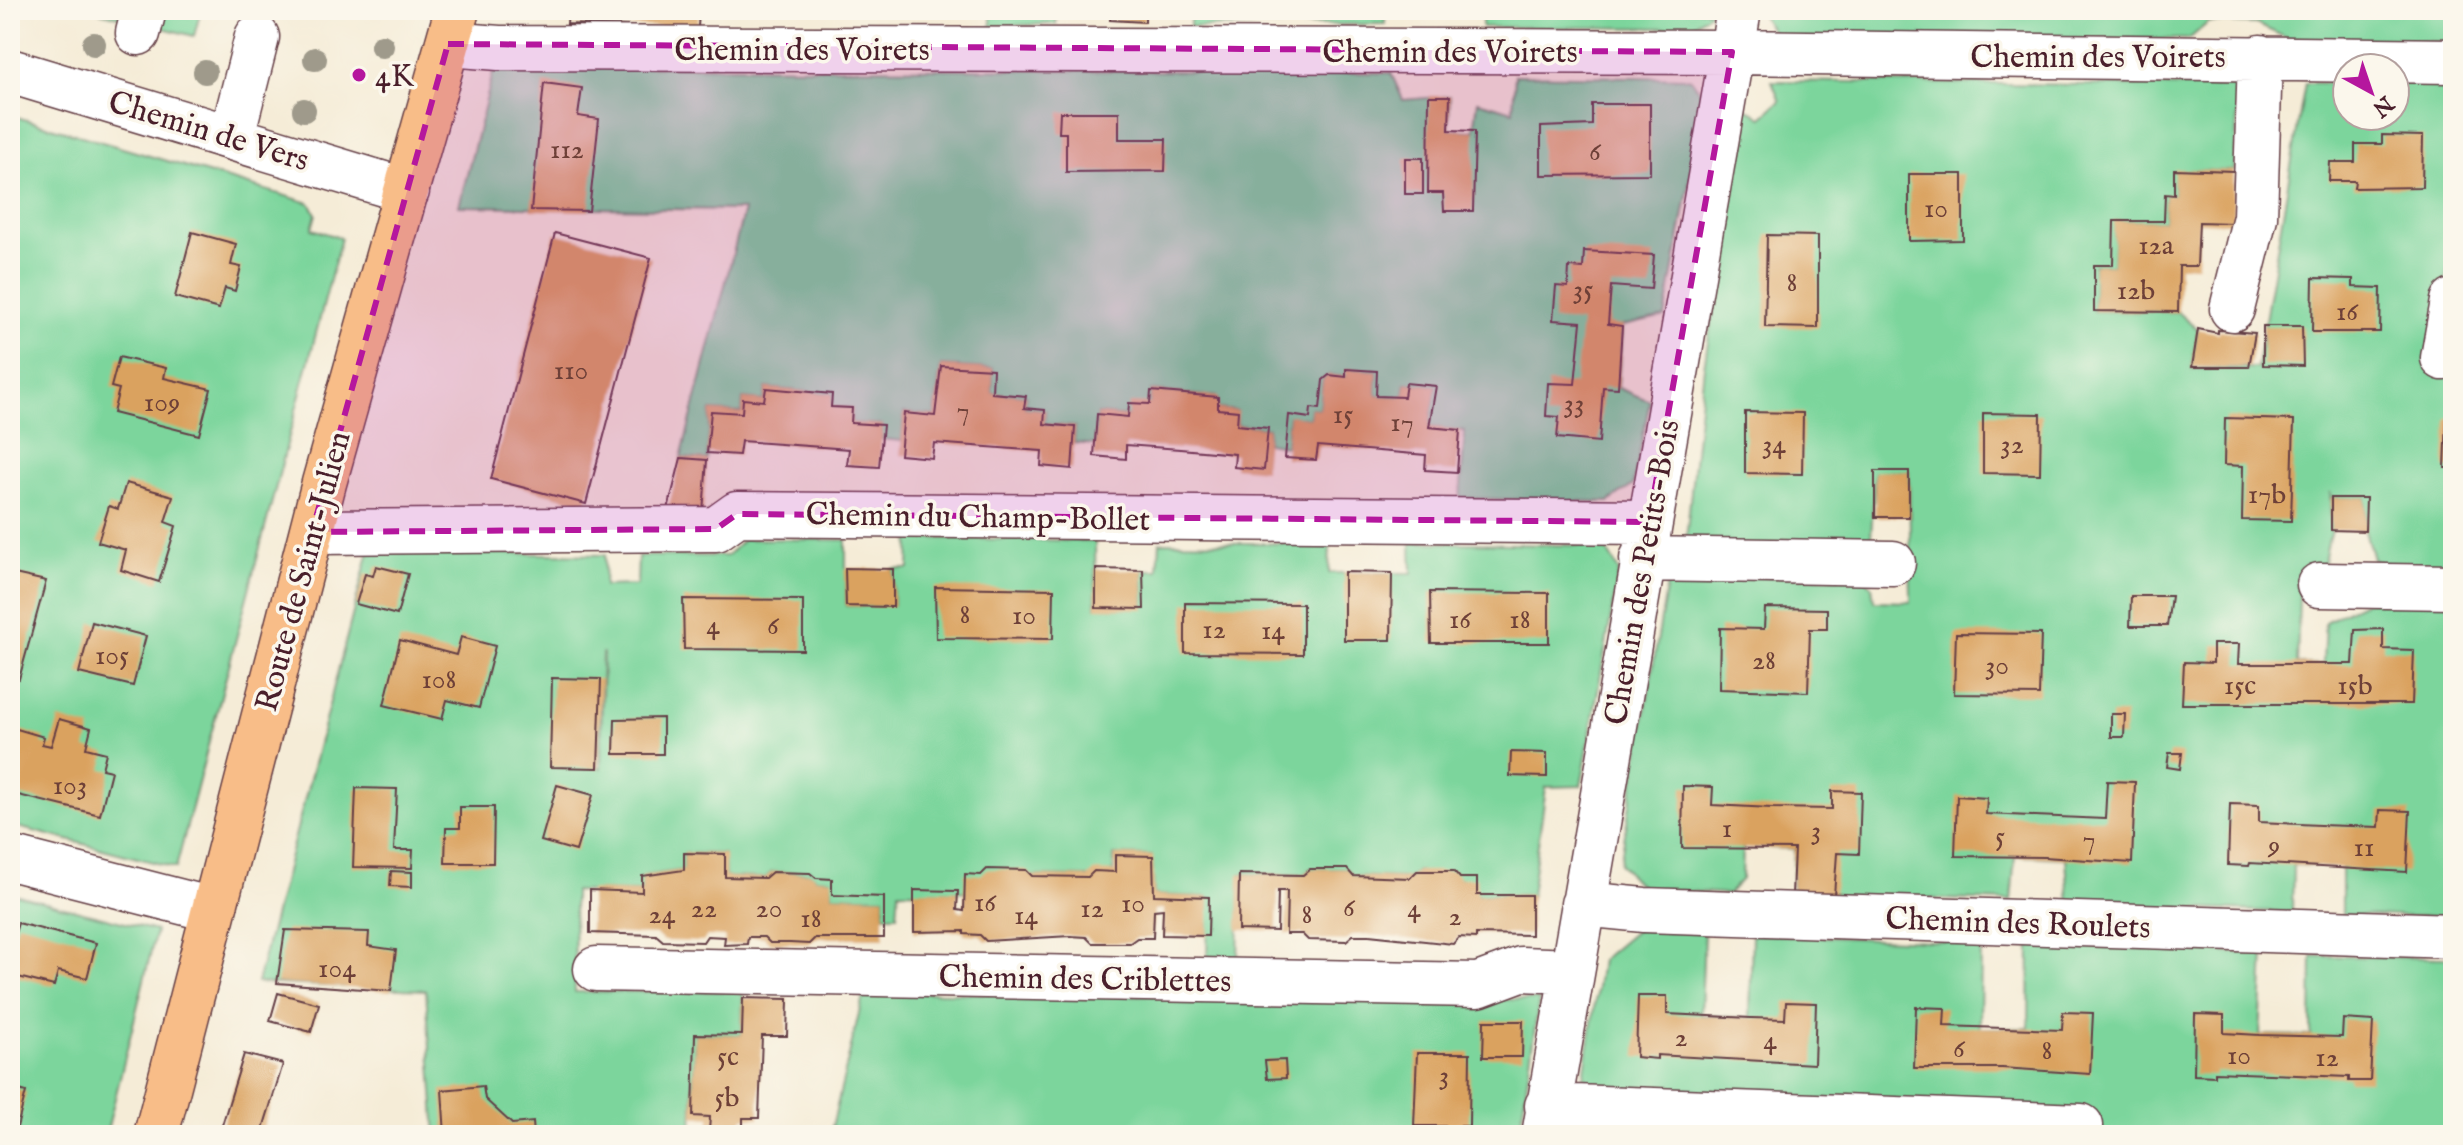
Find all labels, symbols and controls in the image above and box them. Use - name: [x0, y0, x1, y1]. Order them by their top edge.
- street label: Chemin des Voirets: [674, 31, 930, 72]
- street label: Chemin des Voirets: [1322, 33, 1578, 74]
- street label: Chemin des Voirets: [1970, 38, 2226, 79]
- north arrow: [2331, 52, 2411, 132]
- place label: 4K: [375, 57, 415, 98]
- marker: 4K: [350, 66, 368, 84]
- street label: Chemin de Vers: [103, 82, 313, 182]
- text: N: [2366, 88, 2400, 123]
- house number: 112: [550, 133, 584, 168]
- house number: 6: [1589, 135, 1602, 170]
- house number: 10: [1924, 192, 1948, 227]
- house number: 12a: [2138, 229, 2175, 264]
- house number: 8: [1787, 266, 1797, 301]
- house number: 35: [1573, 273, 1593, 308]
- house number: 12b: [2117, 274, 2155, 309]
- house number: 16: [2336, 295, 2359, 330]
- house number: 110: [554, 354, 588, 389]
- house number: 109: [144, 386, 180, 421]
- house number: 33: [1564, 387, 1584, 422]
- house number: 7: [956, 394, 970, 429]
- house number: 15: [1333, 398, 1353, 433]
- house number: 17: [1390, 406, 1414, 441]
- street label: Chemin des Petits-Bois: [1596, 417, 1690, 728]
- street label: Route de Saint-Julien: [247, 427, 362, 716]
- house number: 34: [1762, 428, 1786, 463]
- house number: 32: [2000, 428, 2024, 463]
- house number: 17b: [2248, 478, 2286, 513]
- street label: Chemin du Champ-Bollet: [805, 495, 1151, 542]
- house number: 8: [960, 598, 970, 633]
- house number: 10: [1012, 599, 1036, 634]
- house number: 16: [1449, 603, 1472, 638]
- house number: 18: [1509, 603, 1531, 638]
- house number: 4: [706, 609, 720, 644]
- house number: 6: [767, 609, 780, 644]
- house number: 12: [1202, 613, 1226, 648]
- house number: 14: [1261, 614, 1285, 649]
- house number: 105: [95, 639, 129, 674]
- house number: 28: [1752, 644, 1776, 679]
- house number: 30: [1985, 649, 2009, 684]
- house number: 108: [421, 663, 457, 698]
- house number: 15c: [2224, 669, 2256, 704]
- house number: 15b: [2337, 669, 2373, 704]
- house number: 103: [53, 769, 87, 804]
- house number: 1: [1722, 812, 1732, 847]
- house number: 3: [1811, 814, 1821, 849]
- house number: 5: [1995, 820, 2005, 855]
- house number: 7: [2082, 823, 2096, 858]
- house number: 9: [2267, 829, 2280, 864]
- house number: 11: [2354, 831, 2374, 866]
- house number: 16: [974, 886, 997, 921]
- house number: 10: [1121, 887, 1145, 922]
- house number: 6: [1343, 891, 1356, 926]
- house number: 22: [691, 892, 717, 927]
- house number: 20: [756, 892, 782, 927]
- house number: 12: [1080, 892, 1104, 927]
- house number: 4: [1407, 892, 1421, 927]
- house number: 24: [649, 898, 676, 933]
- house number: 8: [1302, 898, 1312, 933]
- house number: 14: [1014, 899, 1038, 934]
- street label: Chemin des Roulets: [1885, 899, 2151, 950]
- house number: 2: [1448, 900, 1462, 935]
- house number: 18: [800, 902, 822, 937]
- house number: 104: [318, 952, 356, 987]
- street label: Chemin des Criblettes: [938, 957, 1232, 1004]
- house number: 2: [1674, 1021, 1688, 1056]
- house number: 4: [1763, 1024, 1777, 1059]
- house number: 6: [1953, 1032, 1966, 1067]
- house number: 8: [2042, 1034, 2052, 1069]
- house number: 10: [2227, 1039, 2251, 1074]
- house number: 5c: [717, 1040, 739, 1075]
- house number: 12: [2315, 1041, 2339, 1076]
- house number: 3: [1439, 1059, 1449, 1094]
- house number: 5b: [714, 1081, 740, 1116]

